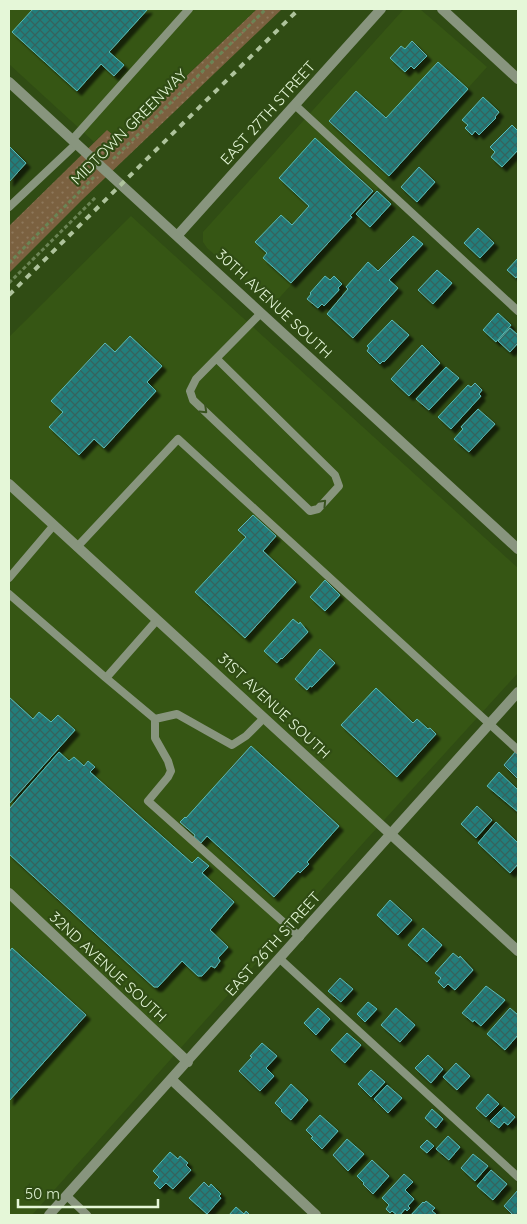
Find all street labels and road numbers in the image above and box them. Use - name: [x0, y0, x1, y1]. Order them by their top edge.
- street label: EAST 27TH STREET: [216, 57, 319, 168]
- street label: MIDTOWN GREENWAY: [67, 64, 191, 189]
- street label: 30TH AVENUE SOUTH: [212, 245, 336, 362]
- street label: 31ST AVENUE SOUTH: [214, 649, 334, 763]
- street label: EAST 26TH STREET: [221, 888, 324, 1000]
- street label: 32ND AVENUE SOUTH: [46, 907, 171, 1026]

